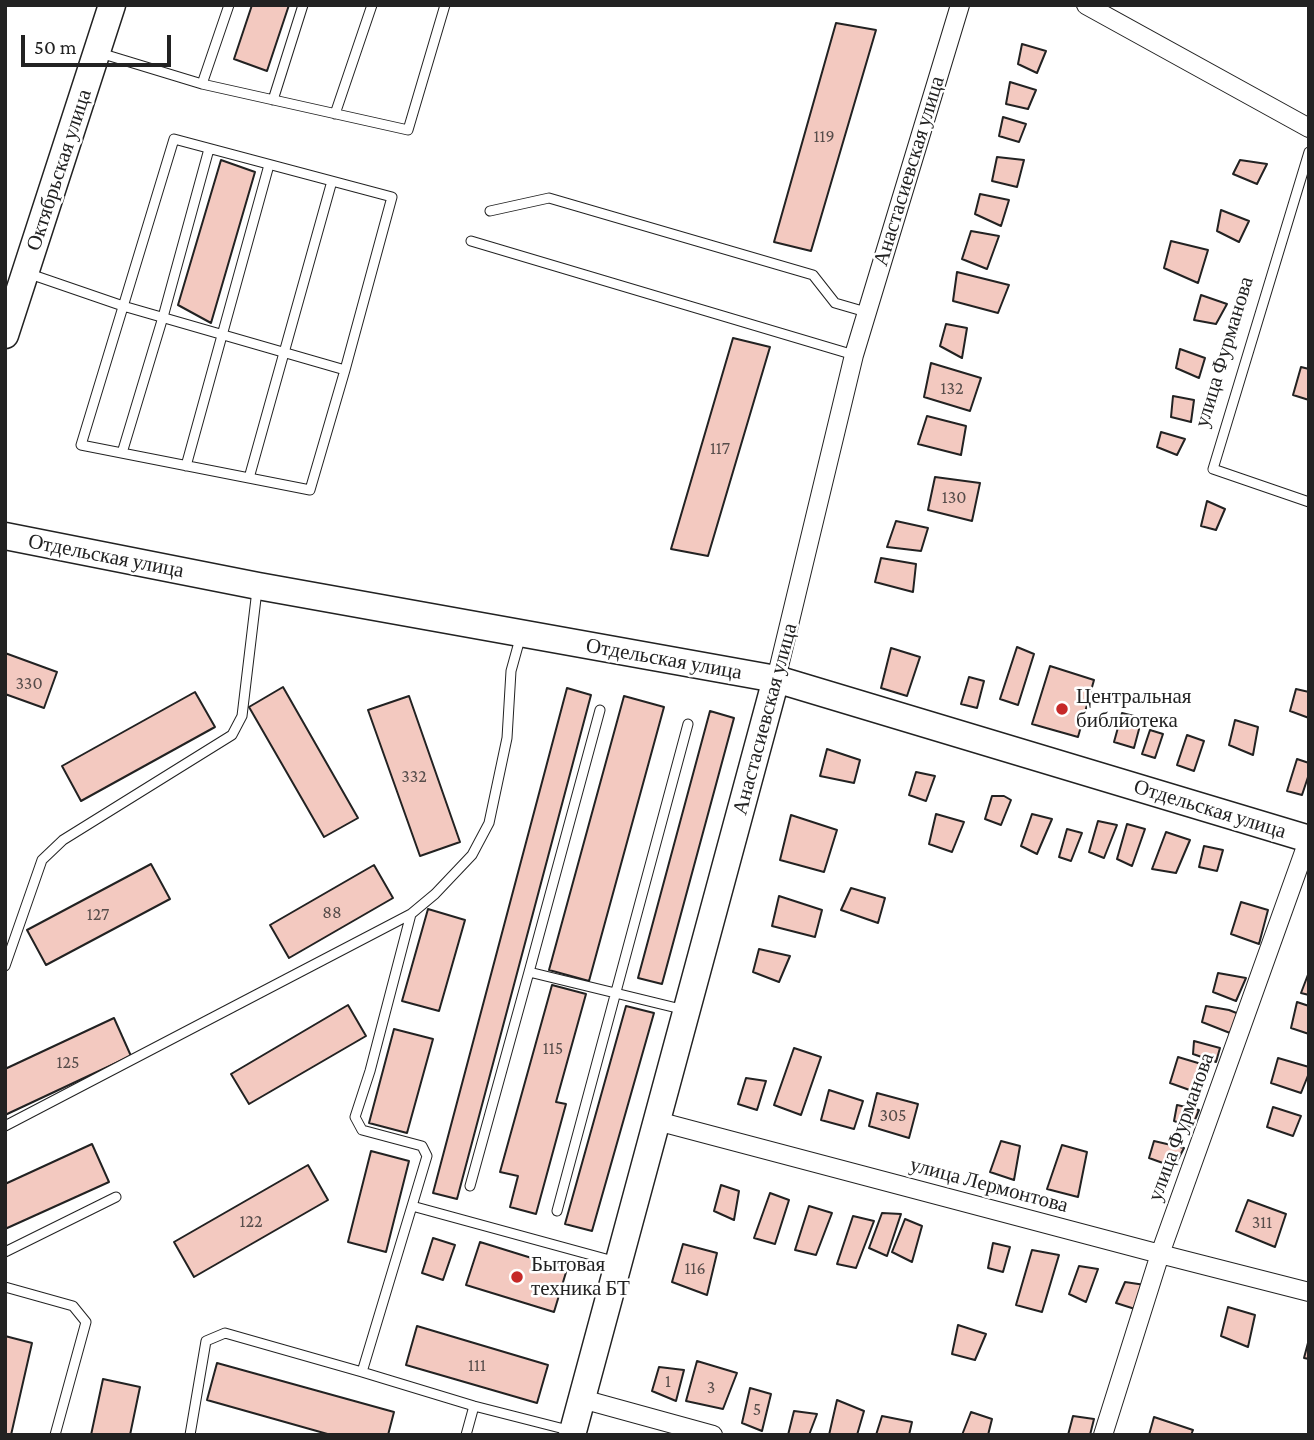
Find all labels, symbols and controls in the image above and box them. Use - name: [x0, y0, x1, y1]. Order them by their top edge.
- scale bar: [24, 21, 175, 65]
- text: 50 m: [34, 35, 77, 59]
- street label: Анастасиевская улица: [868, 73, 950, 269]
- street label: Октябрьская улица: [21, 86, 97, 254]
- house number: 119: [813, 125, 835, 147]
- street label: улица Фурманова: [1189, 274, 1259, 430]
- house number: 132: [940, 377, 964, 399]
- house number: 117: [710, 437, 730, 459]
- house number: 130: [942, 486, 966, 508]
- street label: Отдельская улица: [26, 529, 186, 583]
- street label: Анастасиевская улица: [727, 620, 803, 818]
- street label: Отдельская улица: [584, 633, 744, 685]
- house number: 330: [15, 672, 43, 694]
- place label: Центральная библиотека: [1076, 684, 1191, 734]
- marker: Центральная библиотека: [1054, 701, 1070, 717]
- house number: 332: [401, 765, 427, 787]
- street label: Отдельская улица: [1131, 774, 1289, 844]
- house number: 88: [322, 901, 342, 923]
- house number: 127: [87, 903, 109, 925]
- house number: 115: [543, 1037, 563, 1059]
- street label: улица Фурманова: [1142, 1049, 1220, 1205]
- house number: 125: [56, 1051, 80, 1073]
- house number: 305: [879, 1104, 907, 1126]
- street label: улица Лермонтова: [907, 1152, 1071, 1218]
- house number: 122: [239, 1210, 263, 1232]
- house number: 311: [1252, 1211, 1272, 1233]
- place label: Бытовая техника БТ: [531, 1252, 630, 1302]
- house number: 116: [684, 1257, 706, 1279]
- marker: Бытовая техника БТ: [509, 1269, 525, 1285]
- house number: 111: [468, 1354, 486, 1376]
- house number: 1: [665, 1370, 671, 1392]
- house number: 3: [707, 1376, 715, 1398]
- house number: 5: [753, 1398, 761, 1420]

